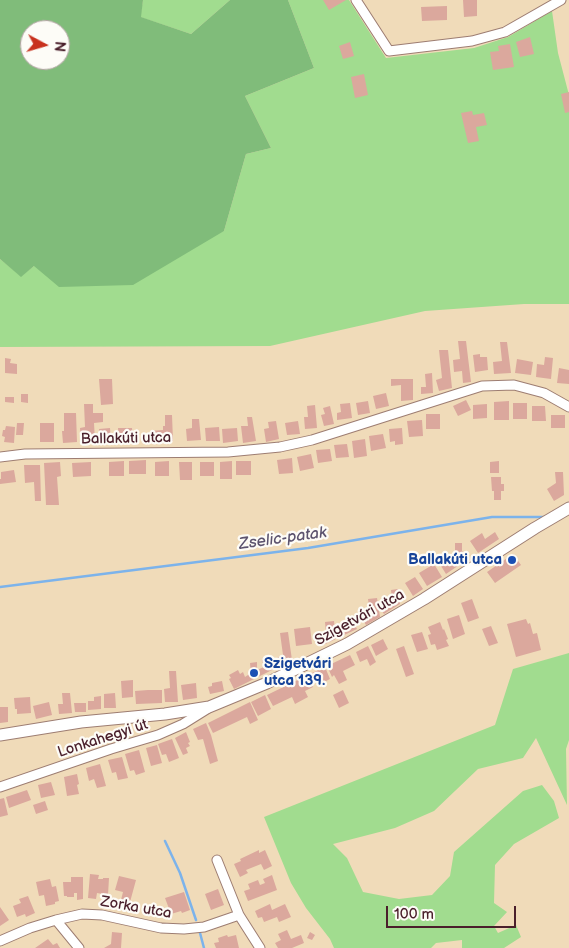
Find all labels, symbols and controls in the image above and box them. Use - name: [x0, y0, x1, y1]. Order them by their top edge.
- north arrow: [20, 20, 70, 70]
- text: N: [50, 40, 68, 53]
- street label: Ballakúti utca: [81, 429, 171, 449]
- water label: Zselic-patak: [238, 523, 328, 555]
- place label: Ballakúti utca: [408, 551, 502, 569]
- marker: Ballakúti utca: [506, 554, 518, 566]
- street label: Szigetvári utca: [312, 586, 408, 650]
- place label: Szigetvári utca 139.: [264, 655, 331, 690]
- marker: Szigetvári utca 139.: [248, 667, 260, 679]
- street label: Lonkahegyi út: [56, 716, 150, 762]
- street label: Zorka utca: [99, 893, 173, 923]
- scale bar: [389, 896, 519, 928]
- text: 100 m: [394, 905, 434, 924]

